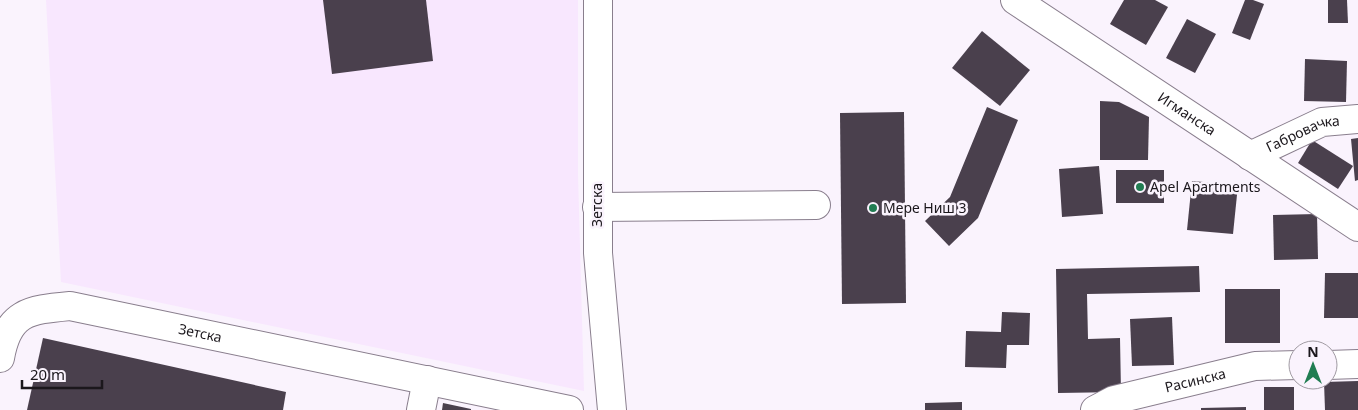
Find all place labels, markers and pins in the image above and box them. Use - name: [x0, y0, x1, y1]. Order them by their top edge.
- place label: Apel Apartments: [1150, 177, 1261, 196]
- marker: Apel Apartments: [1134, 181, 1146, 193]
- place label: Мере Ниш 3: [883, 198, 967, 217]
- marker: Мере Ниш 3: [867, 202, 879, 214]

